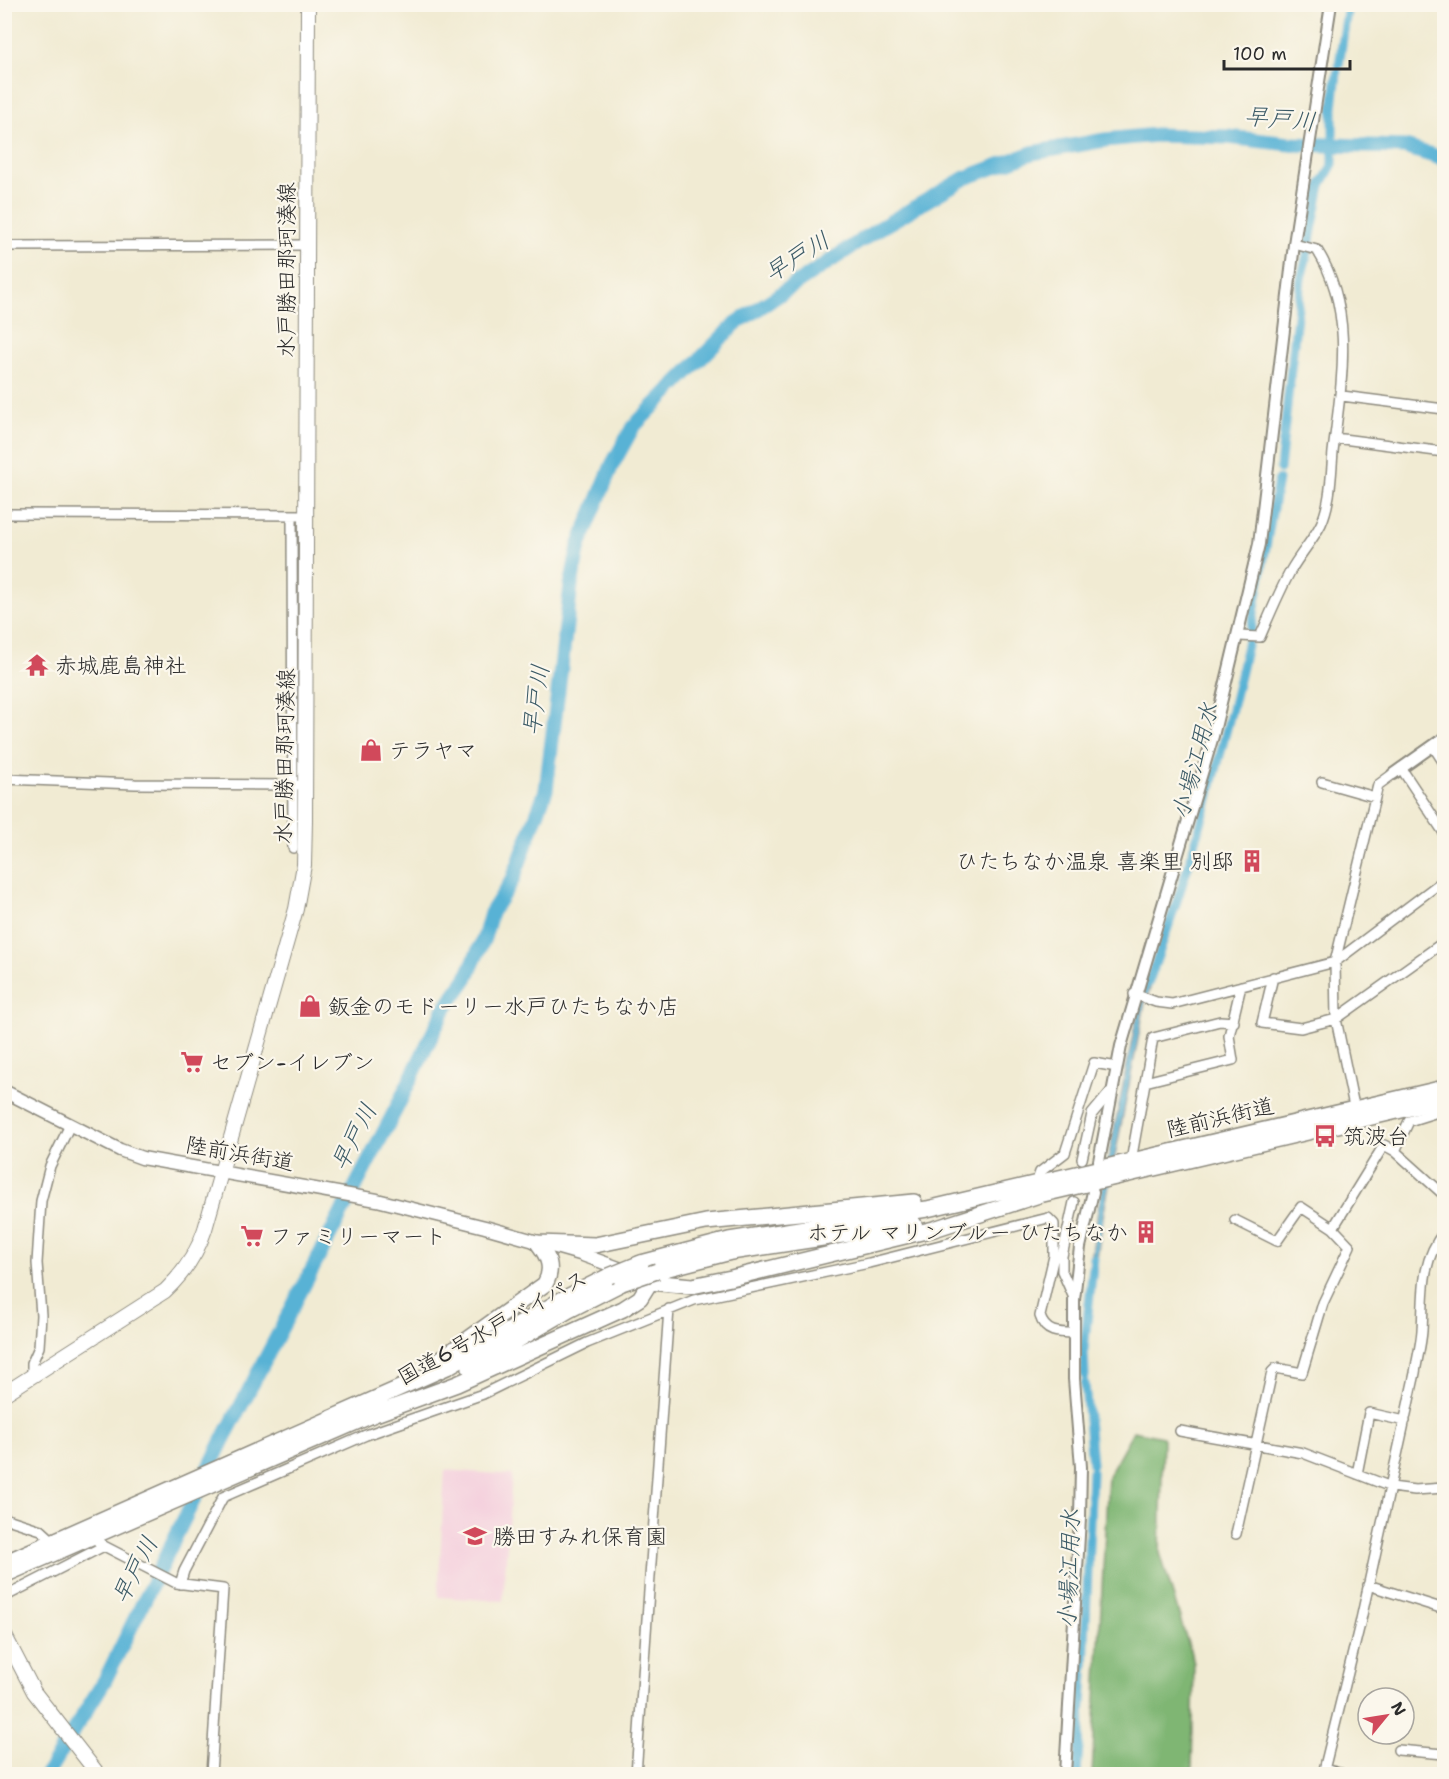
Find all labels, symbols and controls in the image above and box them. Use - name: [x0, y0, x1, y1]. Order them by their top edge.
- scale bar: [1224, 33, 1350, 71]
- text: 100 m: [1233, 42, 1287, 66]
- water label: 早戸川: [1243, 100, 1317, 138]
- street label: 水戸勝田那珂湊線: [272, 182, 301, 358]
- water label: 早戸川: [758, 224, 836, 290]
- place label: 赤城鹿島神社: [55, 651, 187, 680]
- temple icon: 赤城鹿島神社: [24, 652, 50, 678]
- water label: 早戸川: [515, 662, 557, 738]
- street label: 水戸勝田那珂湊線: [268, 668, 301, 844]
- water label: 小場江用水: [1164, 699, 1226, 823]
- place label: テラヤマ: [389, 736, 477, 765]
- shop icon: テラヤマ: [358, 737, 384, 763]
- place label: ひたちなか温泉 喜楽里 別邸: [956, 847, 1234, 876]
- building icon: ひたちなか温泉 喜楽里 別邸: [1239, 848, 1265, 874]
- place label: 鈑金のモドーリー水戸ひたちなか店: [328, 992, 679, 1021]
- shop icon: 鈑金のモドーリー水戸ひたちなか店: [297, 993, 323, 1019]
- place label: セブン-イレブン: [210, 1048, 375, 1077]
- supermarket icon: セブン-イレブン: [179, 1049, 205, 1075]
- street label: 陸前浜街道: [1163, 1091, 1277, 1144]
- water label: 早戸川: [323, 1098, 385, 1176]
- place label: 筑波台: [1343, 1122, 1409, 1151]
- bus stop icon: 筑波台: [1312, 1123, 1338, 1149]
- street label: 陸前浜街道: [183, 1130, 297, 1177]
- place label: ホテル マリンブルー ひたちなか: [807, 1218, 1128, 1247]
- building icon: ホテル マリンブルー ひたちなか: [1133, 1219, 1159, 1245]
- place label: ファミリーマート: [270, 1222, 446, 1251]
- supermarket icon: ファミリーマート: [239, 1223, 265, 1249]
- street label: 国道6号水戸バイパス: [392, 1263, 592, 1392]
- water label: 小場江用水: [1051, 1508, 1087, 1630]
- place label: 勝田すみれ保育園: [493, 1522, 667, 1551]
- school or university icon: 勝田すみれ保育園: [462, 1523, 488, 1549]
- water label: 早戸川: [104, 1531, 166, 1609]
- north arrow: [1356, 1686, 1416, 1746]
- text: N: [1386, 1698, 1411, 1719]

